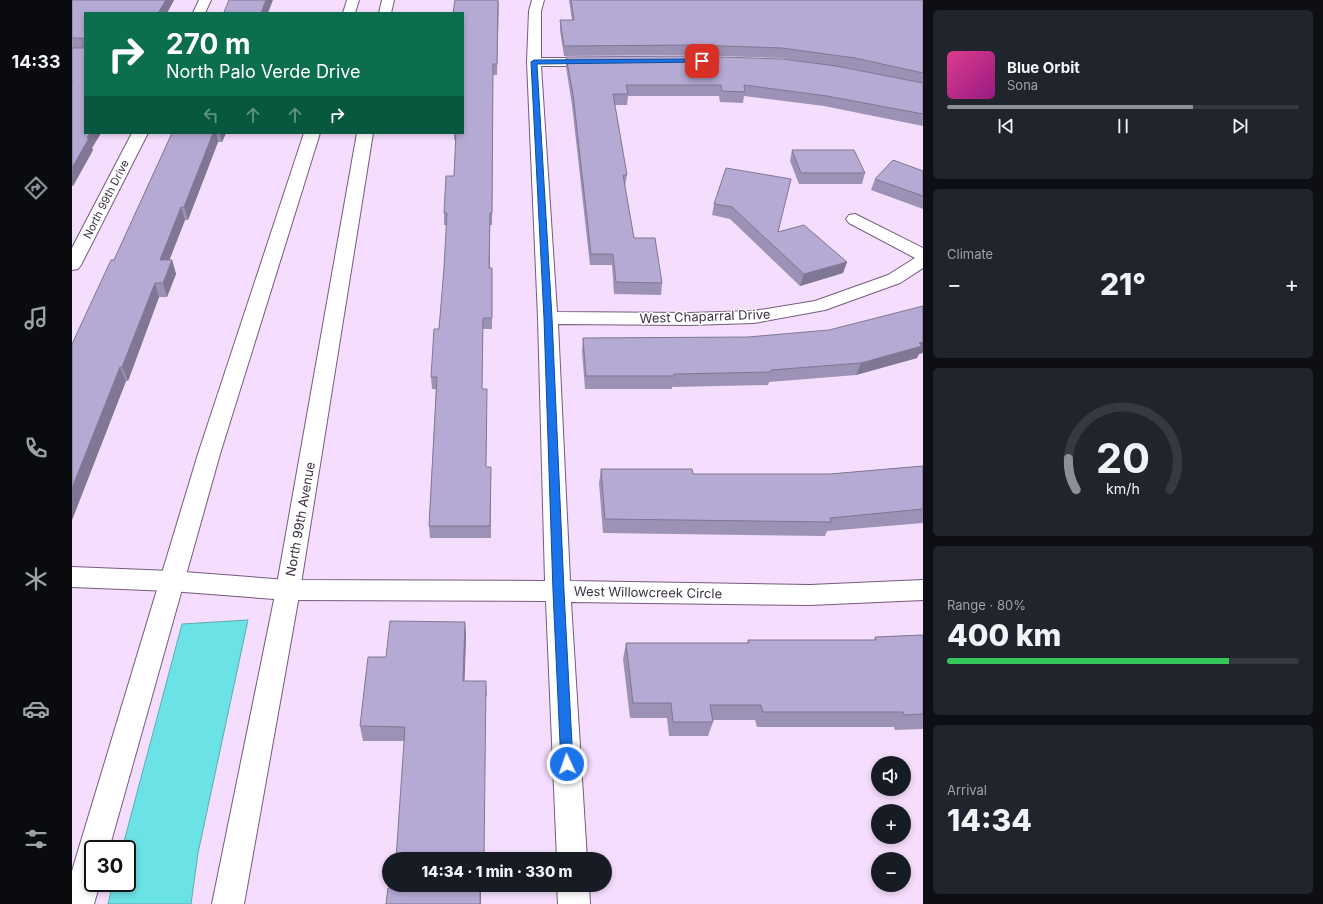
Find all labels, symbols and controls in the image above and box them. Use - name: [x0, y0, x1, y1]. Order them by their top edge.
- text: 270 m: [166, 27, 251, 61]
- icon: right: [100, 28, 152, 80]
- pin: [685, 44, 719, 78]
- icon: arrive: [691, 50, 713, 72]
- text: 14:33: [11, 51, 61, 72]
- text: Blue Orbit: [1007, 58, 1080, 77]
- text: North Palo Verde Drive: [166, 61, 361, 82]
- text: Sona: [1007, 77, 1038, 93]
- icon: left: [200, 104, 222, 126]
- icon: ahead: [242, 104, 264, 126]
- icon: ahead: [284, 104, 306, 126]
- icon: right: [326, 104, 348, 126]
- icon: previous: [995, 115, 1017, 137]
- icon: pause: [1112, 115, 1134, 137]
- icon: next: [1229, 115, 1251, 137]
- street label: North 99th Drive: [80, 157, 132, 241]
- icon: directions: [22, 174, 50, 202]
- text: Climate: [947, 246, 993, 262]
- text: 21°: [1100, 266, 1146, 302]
- text: −: [947, 271, 962, 297]
- text: +: [1284, 271, 1299, 297]
- icon: music: [22, 304, 50, 332]
- street label: West Chaparral Drive: [639, 306, 771, 326]
- text: 20: [1096, 433, 1150, 483]
- icon: phone: [22, 434, 50, 462]
- street label: North 99th Avenue: [282, 461, 318, 577]
- text: km/h: [1106, 480, 1140, 497]
- icon: climate: [22, 565, 50, 593]
- street label: West Willowcreek Circle: [574, 583, 722, 601]
- text: Range · 80%: [947, 597, 1026, 613]
- text: 400 km: [947, 617, 1061, 653]
- icon: car: [22, 695, 50, 723]
- position arrow: [546, 743, 588, 785]
- map controls: [871, 756, 911, 892]
- button: sound: [871, 756, 911, 796]
- text: Arrival: [947, 782, 987, 798]
- text: 14:34: [947, 802, 1032, 838]
- button: +: [871, 804, 911, 844]
- icon: filters: [22, 825, 50, 853]
- speed limit sign: 30: [84, 840, 136, 892]
- button: −: [871, 852, 911, 892]
- text: 14:34 · 1 min · 330 m: [422, 862, 572, 881]

